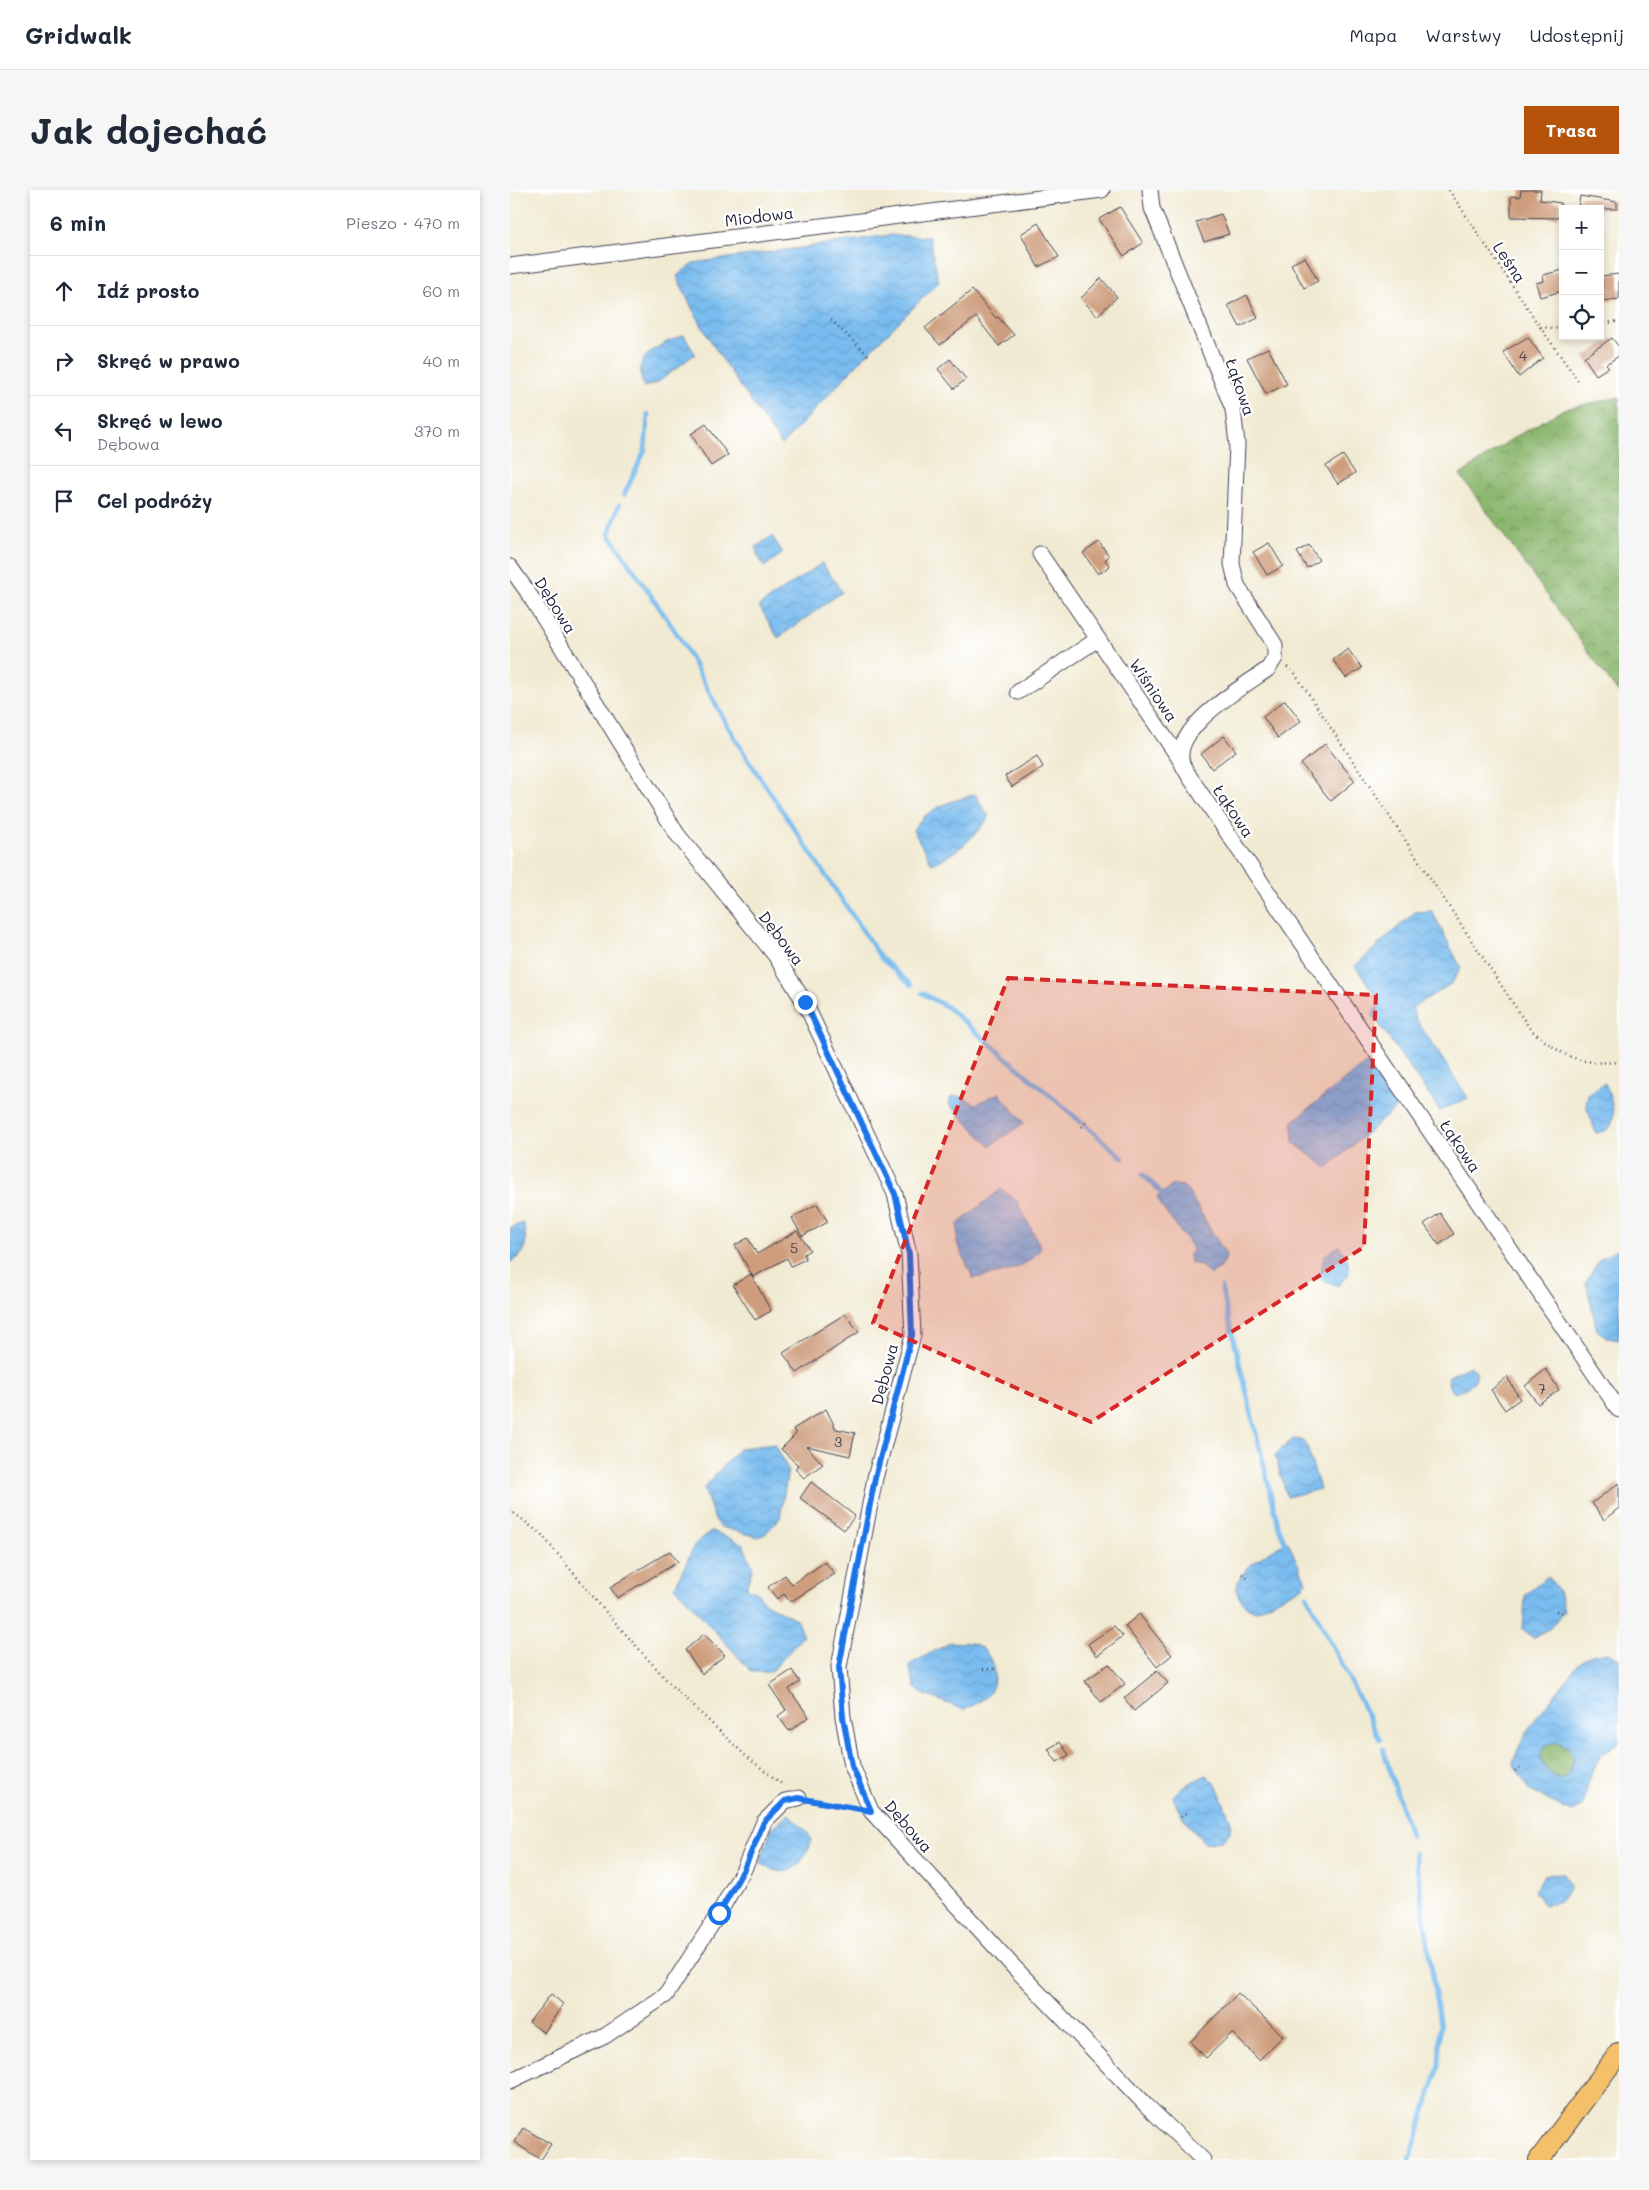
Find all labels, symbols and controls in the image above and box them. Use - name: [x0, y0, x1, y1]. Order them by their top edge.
- text: Gridwalk: [25, 19, 132, 50]
- text: Mapa: [1349, 23, 1397, 47]
- text: Warstwy: [1425, 23, 1501, 47]
- text: Udostępnij: [1529, 23, 1624, 47]
- button: Trasa: [1524, 106, 1619, 154]
- text: Jak dojechać: [30, 107, 267, 153]
- street label: Miodowa: [723, 201, 795, 231]
- map controls: [1559, 205, 1604, 340]
- button: +: [1559, 205, 1604, 250]
- text: 6 min: [50, 209, 106, 236]
- text: Pieszo · 470 m: [346, 212, 460, 233]
- street label: Leśna: [1489, 238, 1531, 287]
- button: −: [1559, 250, 1604, 295]
- icon: ahead: [50, 277, 78, 305]
- text: Idź prosto: [97, 278, 199, 303]
- text: 60 m: [423, 280, 460, 301]
- button: locate: [1559, 295, 1604, 340]
- house number: 4: [1519, 346, 1528, 365]
- icon: right: [50, 347, 78, 375]
- text: Skręć w prawo: [97, 348, 240, 373]
- text: 40 m: [423, 350, 460, 371]
- street label: Łąkowa: [1222, 356, 1261, 418]
- text: Skręć w lewo: [97, 408, 223, 433]
- icon: left: [50, 417, 78, 445]
- text: 370 m: [414, 420, 460, 441]
- text: Dębowa: [97, 433, 160, 454]
- icon: arrive: [50, 487, 78, 515]
- text: Cel podróży: [97, 488, 212, 513]
- street label: Dębowa: [530, 573, 582, 637]
- street label: Wiśniowa: [1125, 654, 1183, 726]
- street label: Łąkowa: [1209, 781, 1259, 841]
- street label: Dębowa: [755, 907, 809, 969]
- route end: [794, 991, 817, 1014]
- street label: Łąkowa: [1436, 1116, 1486, 1176]
- house number: 5: [790, 1238, 798, 1257]
- street label: Dębowa: [866, 1341, 902, 1407]
- house number: 7: [1538, 1379, 1546, 1398]
- house number: 3: [834, 1432, 842, 1451]
- street label: Dębowa: [880, 1795, 938, 1857]
- route start: [708, 1902, 731, 1925]

